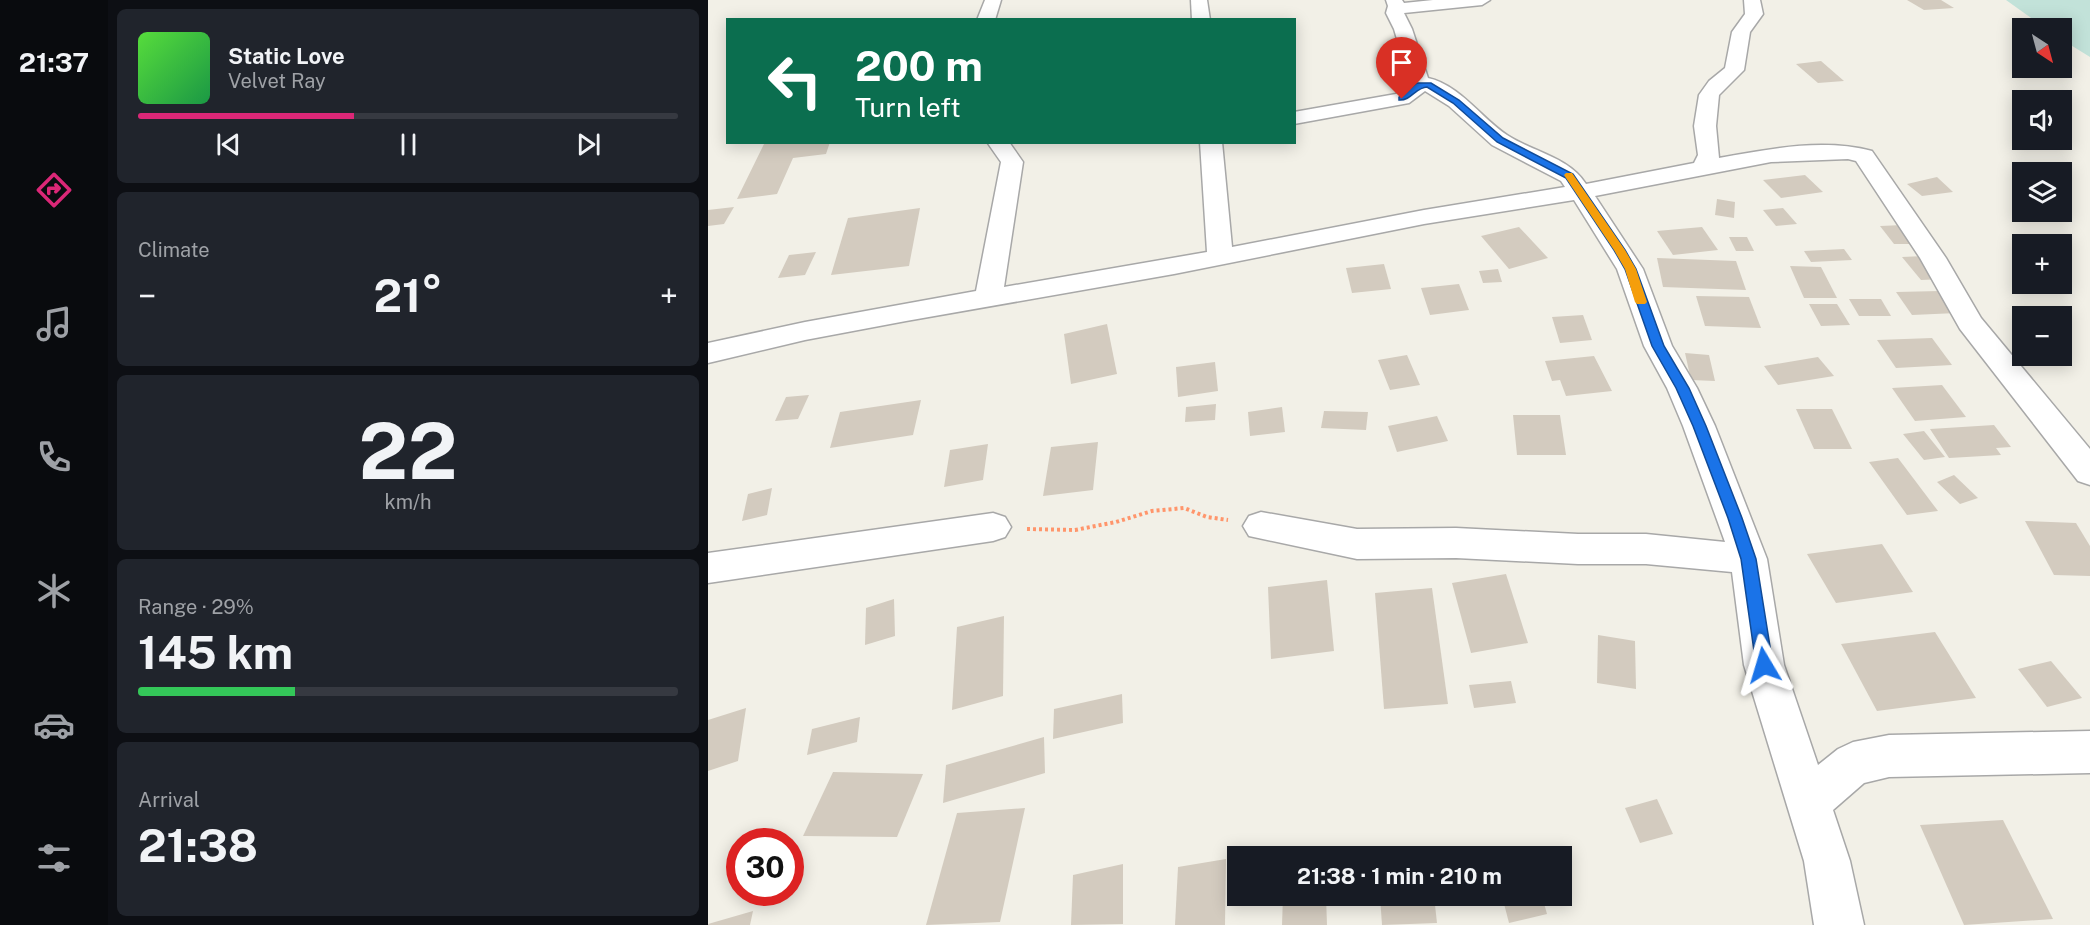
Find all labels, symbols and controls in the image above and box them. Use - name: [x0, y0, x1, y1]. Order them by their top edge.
- north arrow: [2012, 18, 2072, 78]
- map controls: [2012, 18, 2072, 366]
- pin: [1376, 37, 1427, 99]
- text: 200 m: [855, 41, 983, 90]
- icon: left: [756, 42, 834, 120]
- text: Static Love: [228, 43, 345, 69]
- text: 21:37: [19, 46, 89, 78]
- icon: arrive: [1385, 46, 1418, 79]
- text: Velvet Ray: [228, 69, 326, 93]
- button: sound: [2012, 90, 2072, 150]
- text: Turn left: [855, 91, 961, 123]
- icon: previous: [212, 128, 245, 161]
- icon: pause: [392, 128, 425, 161]
- icon: next: [572, 128, 605, 161]
- button: layers: [2012, 162, 2072, 222]
- icon: directions: [33, 169, 75, 211]
- button: +: [2012, 234, 2072, 294]
- text: Climate: [138, 238, 210, 262]
- text: 21°: [373, 269, 443, 322]
- text: −: [138, 277, 156, 315]
- text: +: [660, 277, 678, 315]
- icon: music: [33, 303, 75, 345]
- button: −: [2012, 306, 2072, 366]
- text: 22: [358, 405, 458, 497]
- icon: phone: [33, 436, 75, 478]
- text: km/h: [384, 490, 432, 514]
- icon: climate: [33, 570, 75, 612]
- text: Range · 29%: [138, 595, 254, 619]
- text: 145 km: [138, 626, 293, 679]
- position arrow: [1732, 633, 1796, 697]
- icon: car: [33, 704, 75, 746]
- text: Arrival: [138, 788, 200, 812]
- text: 21:38: [138, 819, 258, 872]
- speed limit sign: 30: [726, 828, 804, 906]
- icon: filters: [33, 837, 75, 879]
- text: 21:38 · 1 min · 210 m: [1297, 863, 1502, 889]

